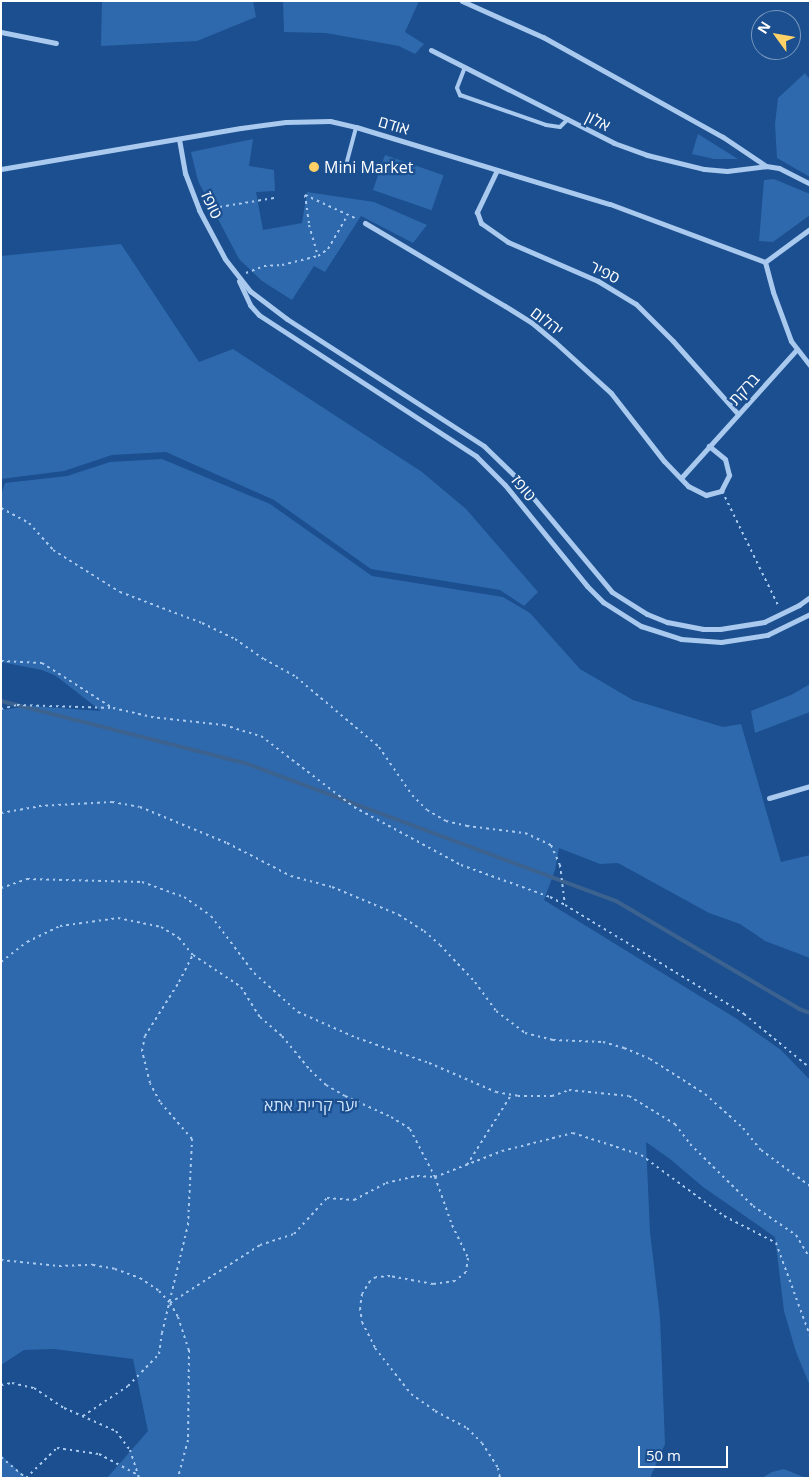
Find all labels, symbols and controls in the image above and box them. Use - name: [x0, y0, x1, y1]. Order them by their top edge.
- north arrow: [751, 10, 801, 60]
- text: N: [753, 17, 775, 37]
- street label: אלון: [582, 107, 614, 135]
- street label: אודם: [376, 111, 412, 139]
- place label: Mini Market: [324, 157, 413, 177]
- marker: Mini Market: [308, 161, 320, 173]
- street label: טופז: [197, 188, 227, 222]
- street label: ספיר: [587, 257, 623, 287]
- street label: יהלום: [527, 303, 567, 339]
- street label: ברקת: [725, 369, 763, 409]
- street label: טופז: [508, 471, 540, 505]
- park label: יער קריית אתא: [264, 1095, 358, 1115]
- scale bar: [641, 1436, 731, 1468]
- text: 50 m: [646, 1445, 681, 1465]

